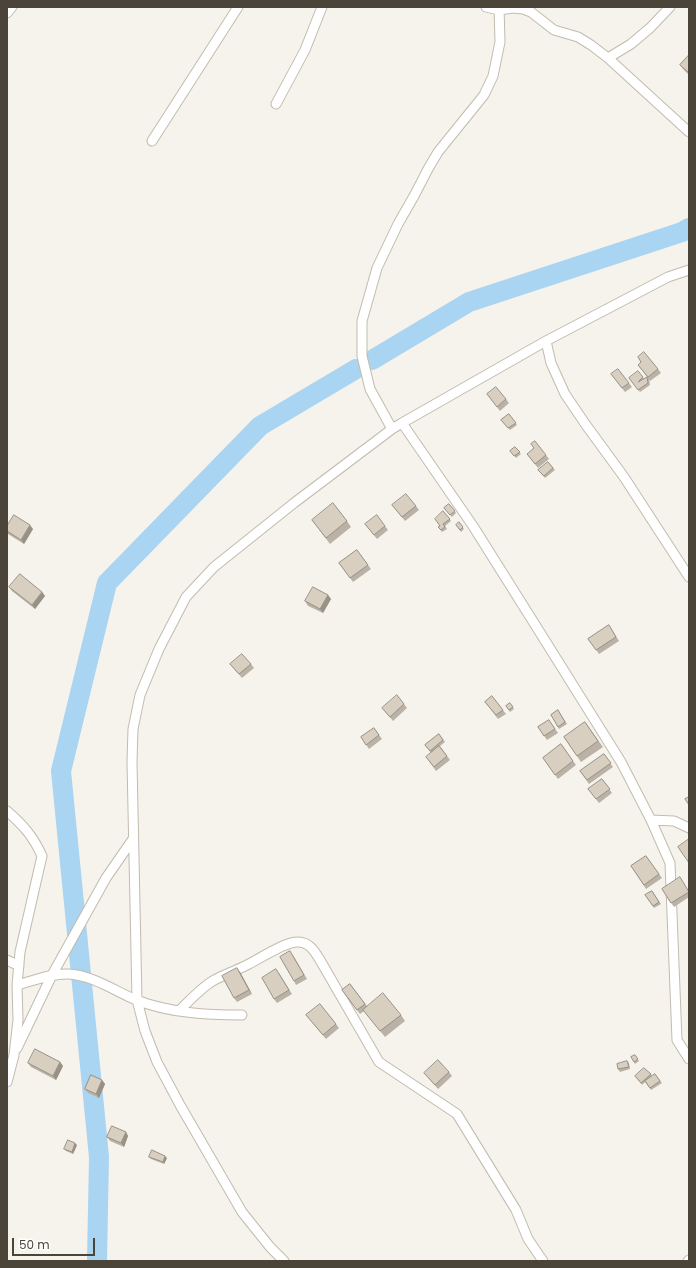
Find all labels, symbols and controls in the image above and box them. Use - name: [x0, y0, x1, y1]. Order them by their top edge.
- scale bar: [14, 1230, 97, 1256]
- text: 50 m: [19, 1236, 50, 1253]

